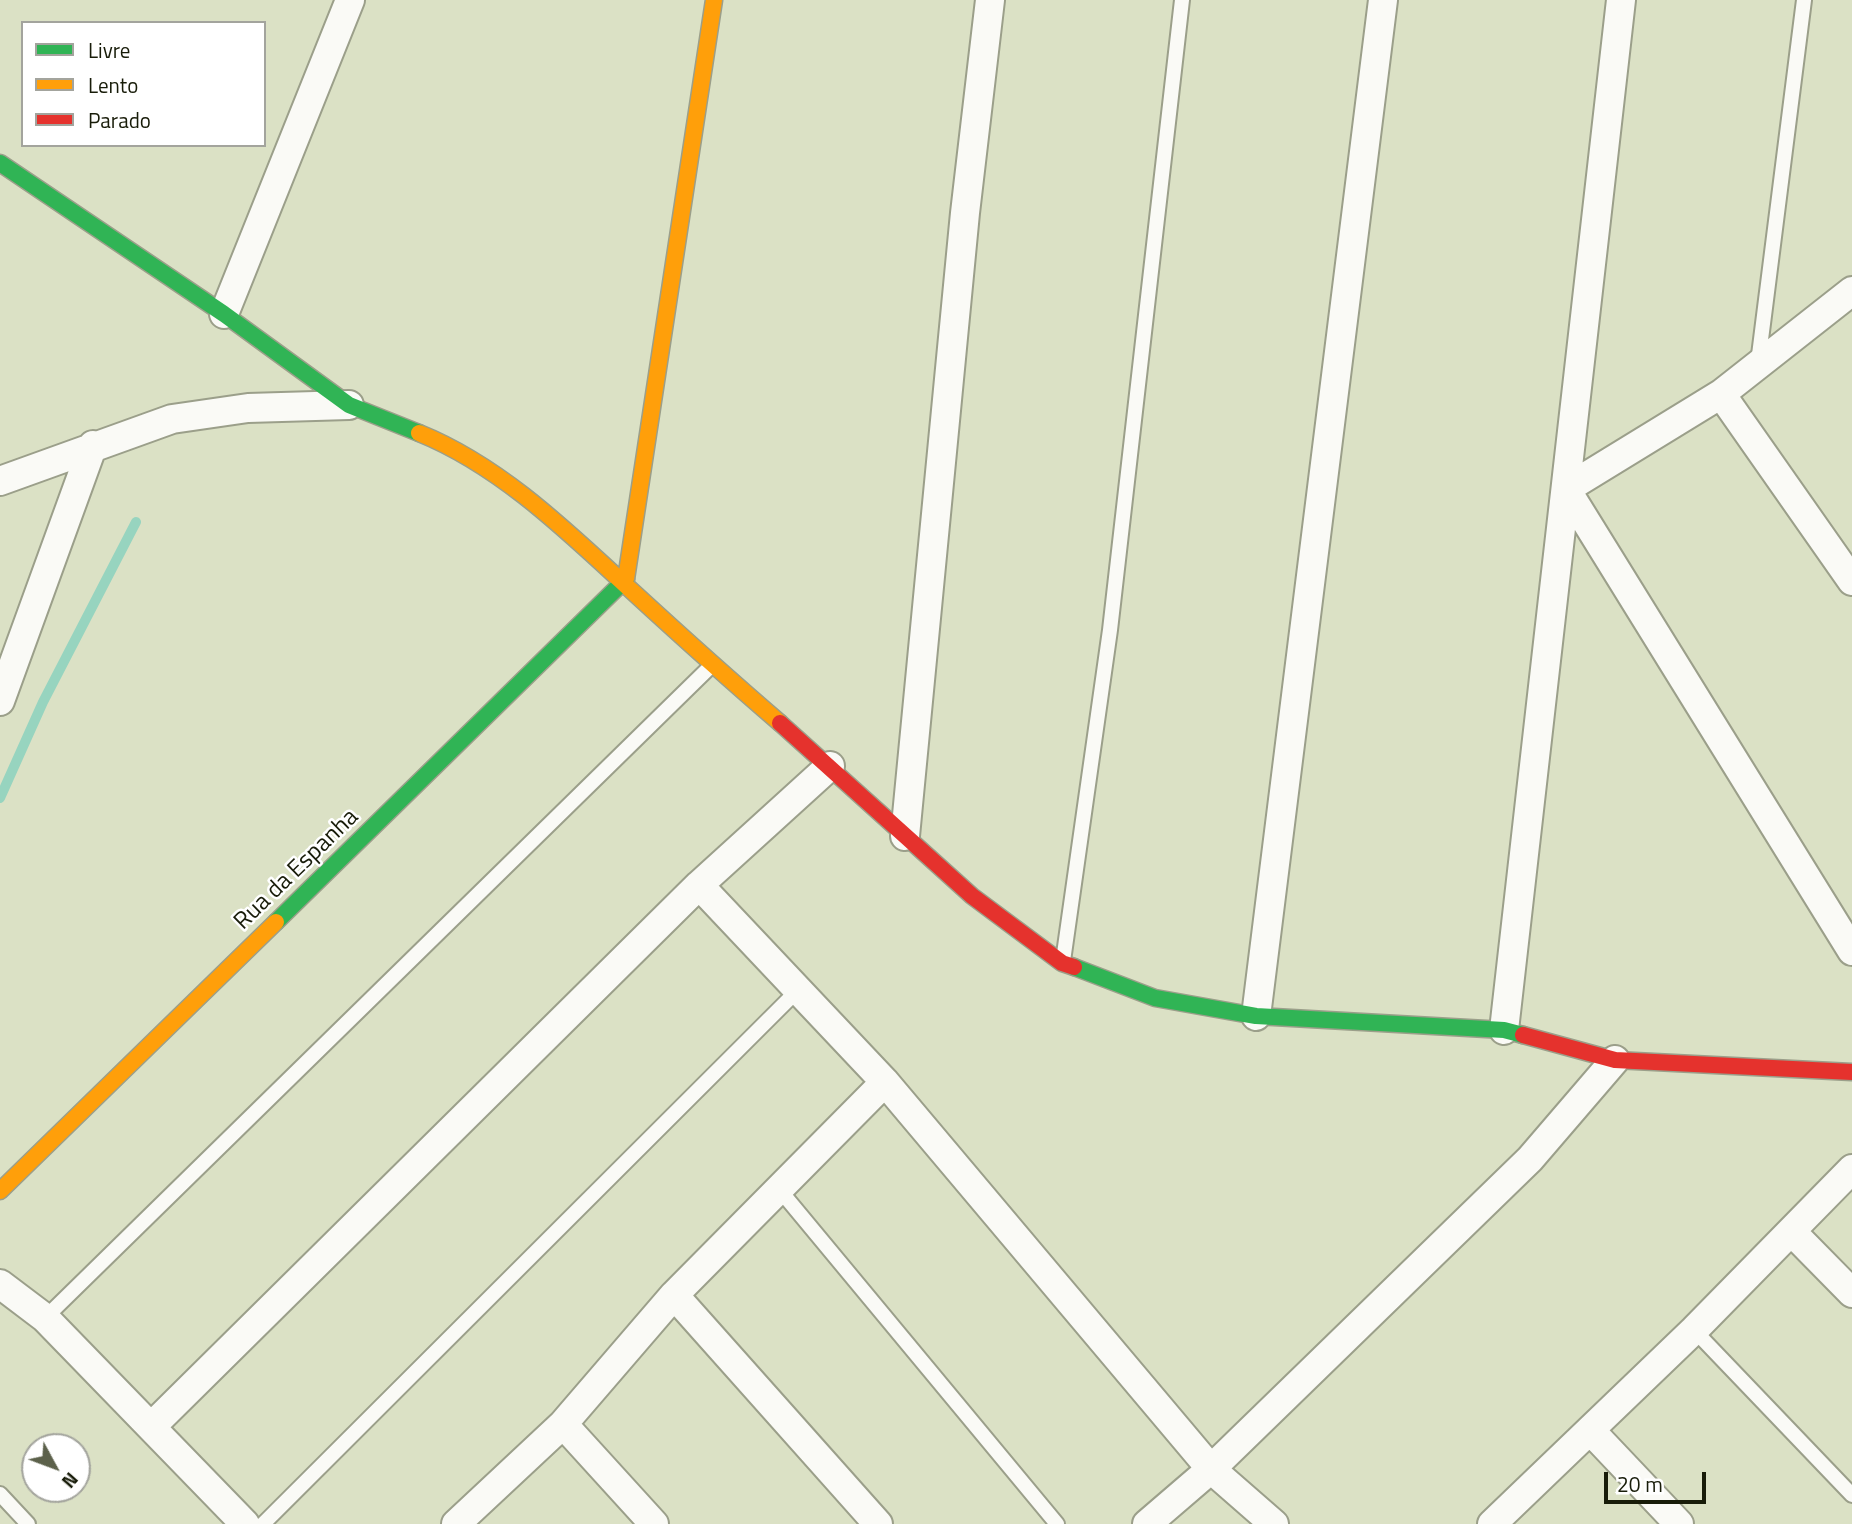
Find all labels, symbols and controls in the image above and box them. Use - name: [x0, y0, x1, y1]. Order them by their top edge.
- legend: [21, 21, 266, 147]
- text: Livre: [88, 34, 130, 66]
- text: Lento: [88, 69, 138, 101]
- text: Parado: [88, 104, 151, 136]
- street label: Rua da Espanha: [229, 803, 365, 937]
- north arrow: [21, 1433, 91, 1503]
- scale bar: [1607, 1458, 1708, 1502]
- text: N: [55, 1466, 86, 1495]
- text: 20 m: [1617, 1468, 1663, 1500]

